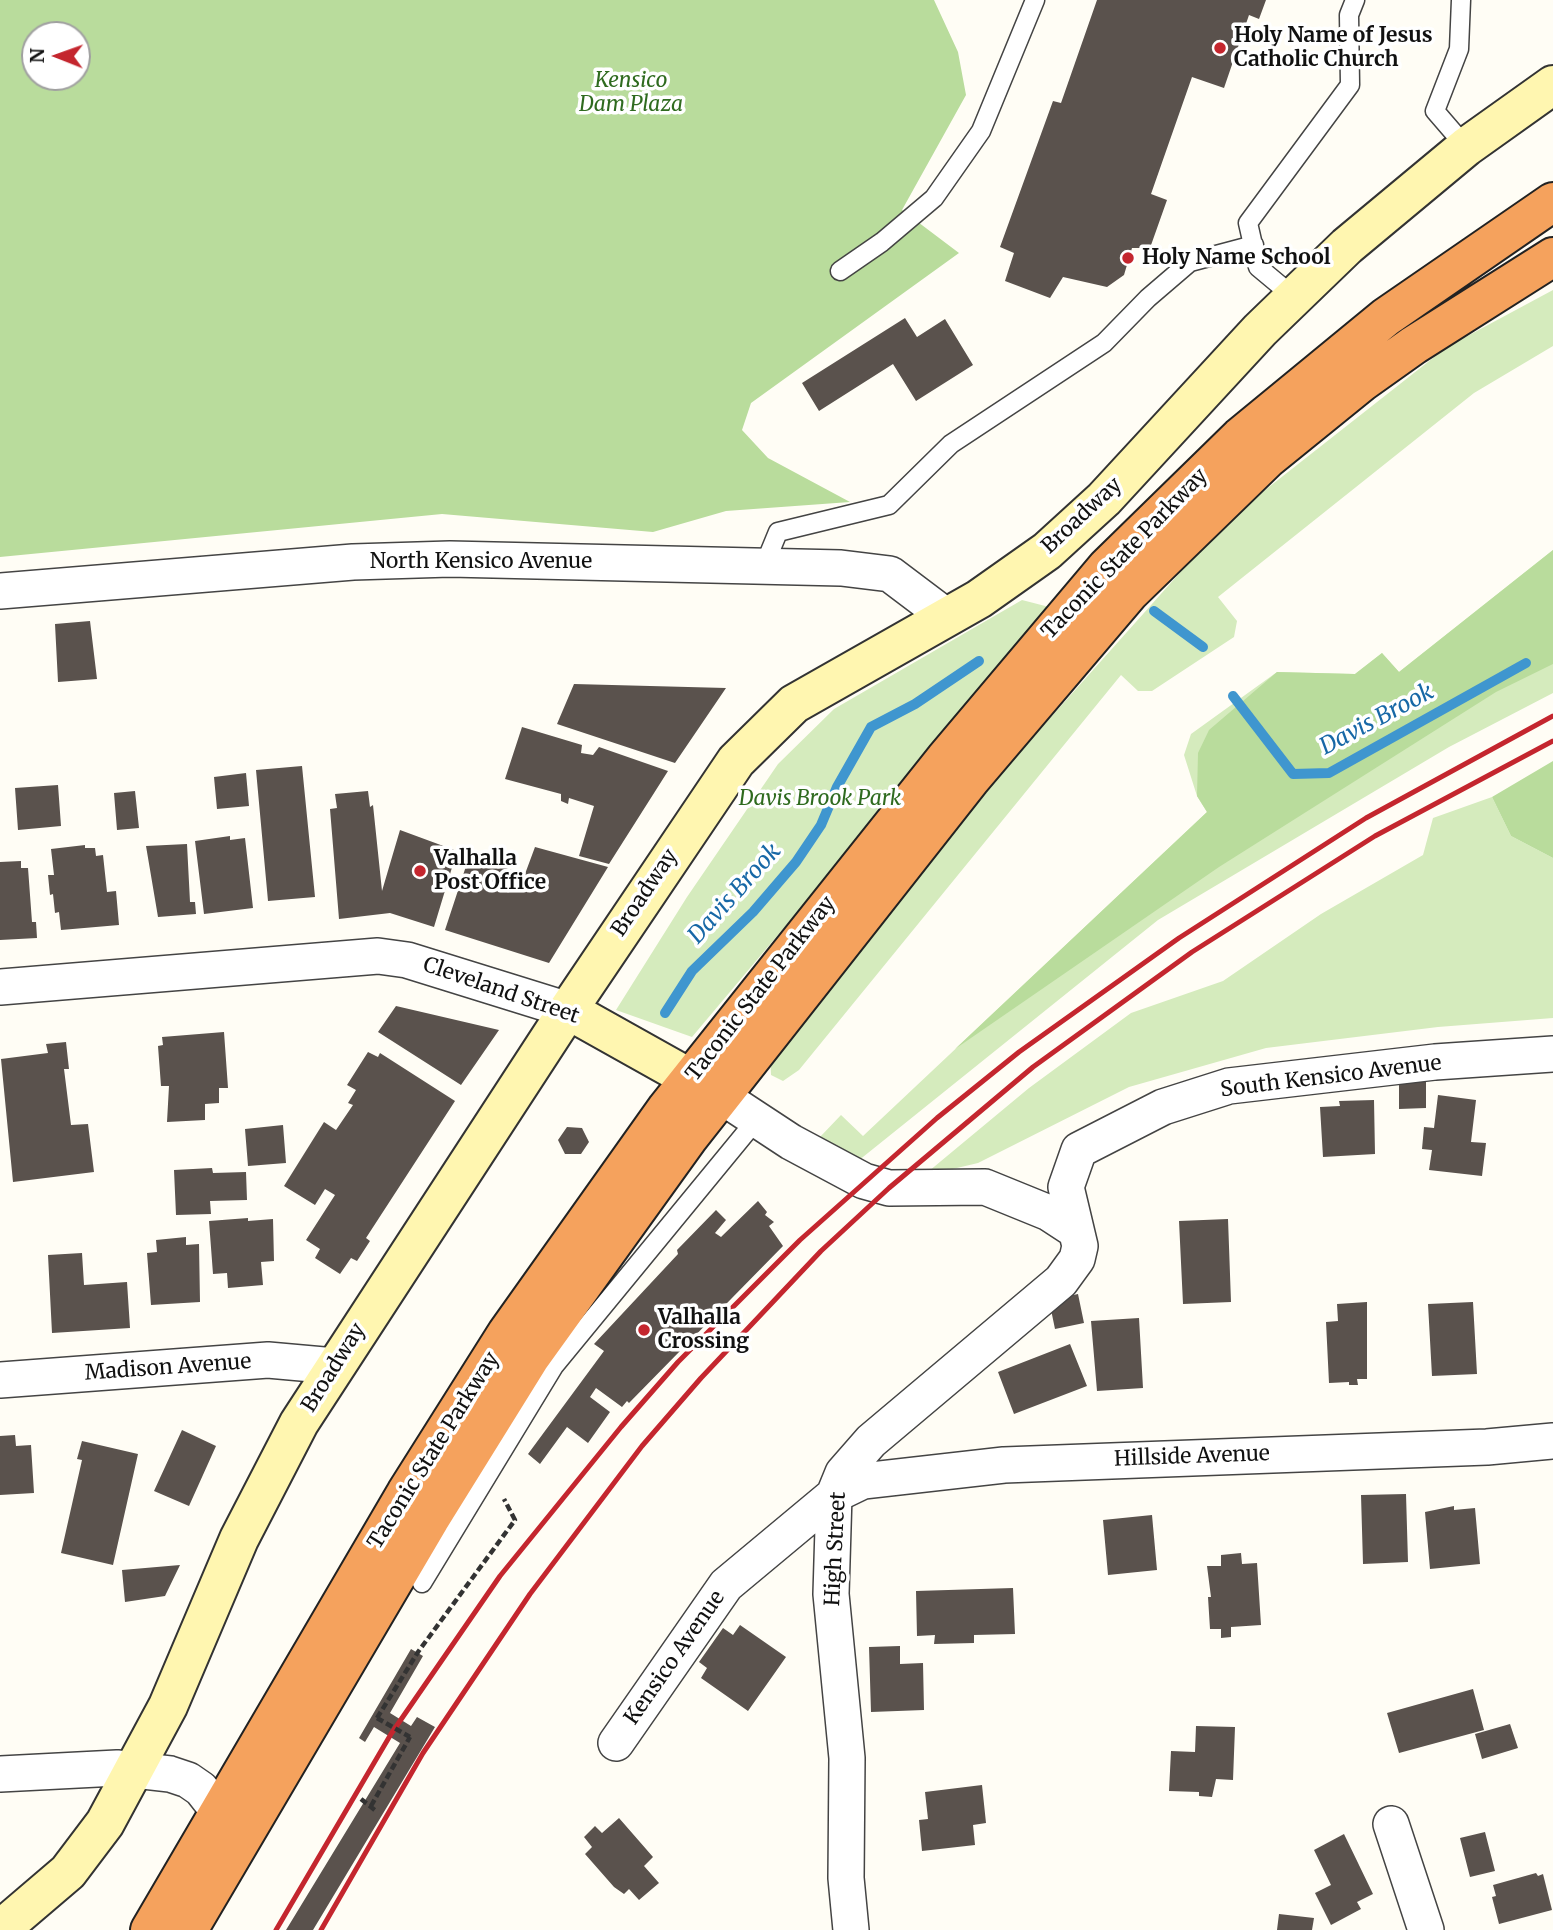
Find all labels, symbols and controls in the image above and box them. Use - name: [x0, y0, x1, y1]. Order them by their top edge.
- north arrow: [21, 21, 91, 91]
- place label: Holy Name of Jesus Catholic Church: [1234, 23, 1433, 73]
- marker: Holy Name of Jesus Catholic Church: [1212, 40, 1228, 56]
- text: N: [25, 48, 49, 63]
- park label: Kensico Dam Plaza: [579, 68, 683, 118]
- place label: Holy Name School: [1142, 245, 1330, 271]
- marker: Holy Name School: [1120, 250, 1136, 266]
- street label: Taconic State Parkway: [1037, 463, 1213, 645]
- street label: Broadway: [1037, 473, 1127, 559]
- street label: North Kensico Avenue: [370, 549, 592, 575]
- water label: Davis Brook: [1315, 679, 1439, 761]
- park label: Davis Brook Park: [739, 786, 901, 812]
- water label: Davis Brook: [683, 838, 787, 950]
- street label: Broadway: [607, 844, 683, 942]
- place label: Valhalla Post Office: [434, 846, 546, 896]
- marker: Valhalla Post Office: [412, 863, 428, 879]
- street label: Taconic State Parkway: [681, 892, 841, 1086]
- street label: Cleveland Street: [420, 952, 582, 1030]
- street label: South Kensico Avenue: [1219, 1051, 1443, 1103]
- place label: Valhalla Crossing: [658, 1305, 749, 1355]
- street label: Broadway: [297, 1319, 371, 1417]
- marker: Valhalla Crossing: [636, 1322, 652, 1338]
- street label: Taconic State Parkway: [363, 1348, 505, 1554]
- street label: Madison Avenue: [84, 1350, 252, 1386]
- street label: Hillside Avenue: [1114, 1442, 1270, 1472]
- street label: High Street: [820, 1491, 852, 1607]
- street label: Kensico Avenue: [619, 1586, 731, 1730]

